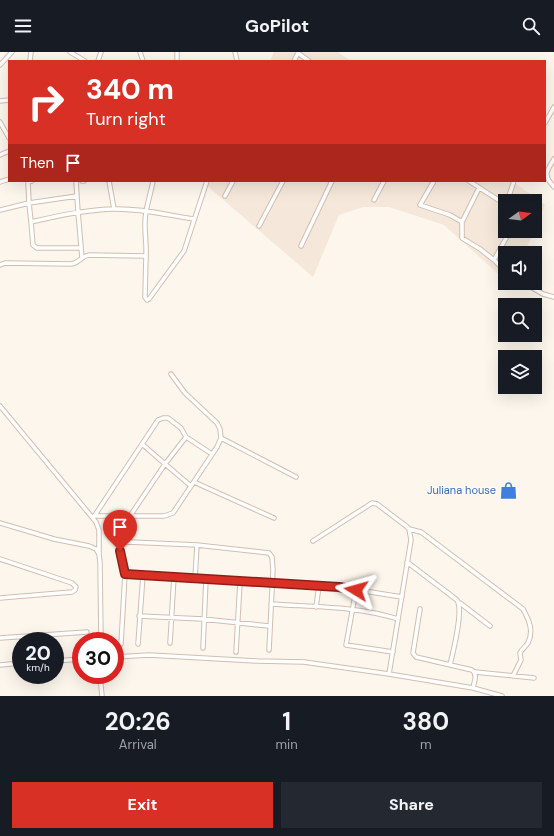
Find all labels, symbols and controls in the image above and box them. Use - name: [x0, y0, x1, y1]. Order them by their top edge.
- text: GoPilot: [245, 14, 309, 38]
- icon: menu: [12, 15, 34, 37]
- icon: search: [520, 15, 542, 37]
- text: 340 m: [86, 71, 174, 108]
- icon: right: [20, 76, 72, 128]
- text: Turn right: [86, 107, 166, 131]
- icon: arrive: [62, 152, 84, 174]
- text: Then: [20, 153, 54, 173]
- north arrow: [498, 194, 542, 238]
- map controls: [498, 194, 542, 394]
- button: sound: [498, 246, 542, 290]
- button: search: [498, 298, 542, 342]
- button: layers: [498, 350, 542, 394]
- shop icon: Juliana house: [499, 480, 519, 500]
- place label: Juliana house: [427, 483, 496, 497]
- pin: [103, 510, 137, 551]
- icon: arrive: [109, 516, 131, 538]
- position arrow: [335, 569, 377, 611]
- speed limit sign: 30: [72, 632, 124, 684]
- text: 20: [25, 640, 51, 666]
- text: km/h: [26, 661, 50, 674]
- text: 20:26: [105, 706, 171, 737]
- text: 1: [282, 706, 291, 737]
- text: 380: [403, 706, 449, 737]
- text: Arrival: [119, 736, 157, 753]
- text: min: [276, 736, 298, 753]
- text: m: [420, 736, 432, 753]
- button: Exit: [12, 782, 273, 828]
- button: Share: [281, 782, 542, 828]

